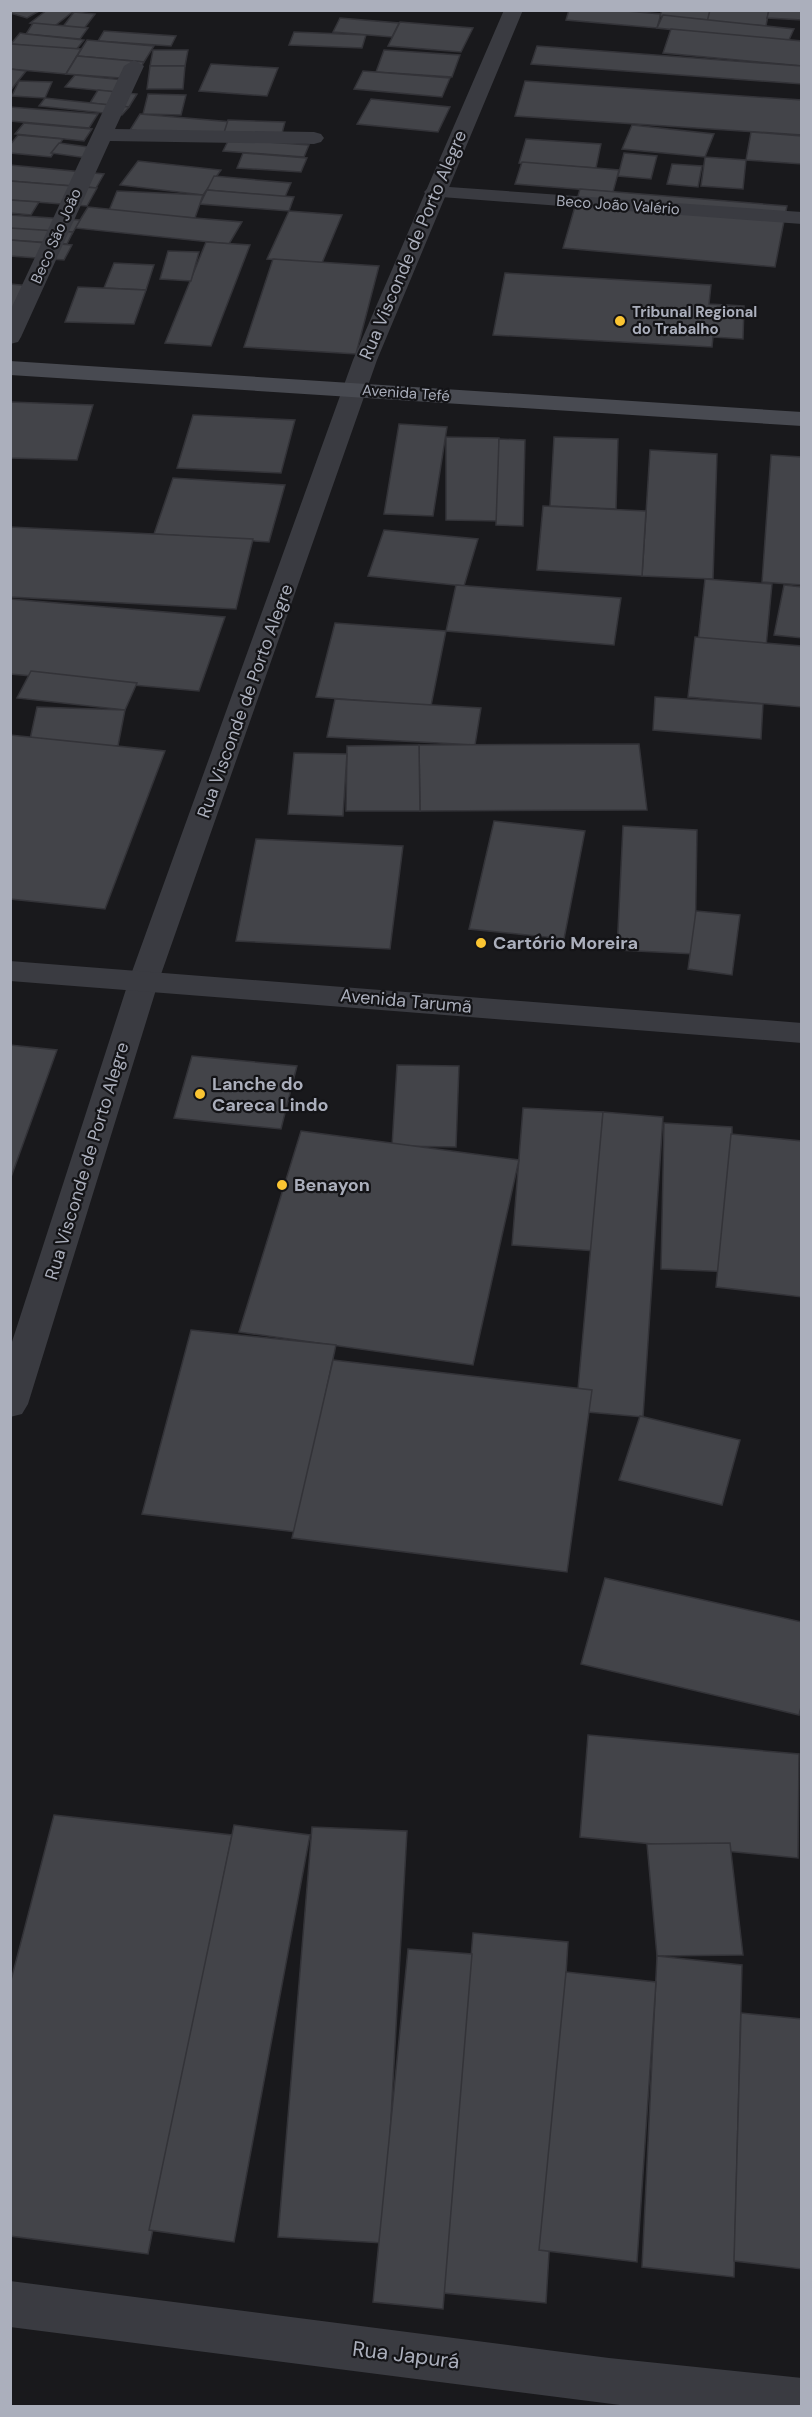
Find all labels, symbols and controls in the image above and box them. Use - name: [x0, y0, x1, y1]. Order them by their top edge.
- street label: Rua Visconde de Porto Alegre: [354, 127, 472, 363]
- street label: Beco São João: [26, 185, 86, 287]
- street label: Beco João Valério: [556, 191, 681, 219]
- place label: Tribunal Regional do Trabalho: [632, 302, 757, 339]
- marker: Tribunal Regional do Trabalho: [613, 314, 627, 328]
- street label: Avenida Tefé: [361, 380, 451, 406]
- street label: Rua Visconde de Porto Alegre: [191, 581, 299, 821]
- place label: Cartório Moreira: [493, 931, 638, 955]
- marker: Cartório Moreira: [474, 936, 488, 950]
- street label: Avenida Tarumã: [339, 983, 473, 1019]
- street label: Rua Visconde de Porto Alegre: [39, 1039, 135, 1283]
- place label: Lanche do Careca Lindo: [212, 1072, 328, 1117]
- marker: Lanche do Careca Lindo: [193, 1087, 207, 1101]
- place label: Benayon: [294, 1173, 370, 1197]
- marker: Benayon: [275, 1178, 289, 1192]
- street label: Rua Japurá: [351, 2335, 461, 2375]

